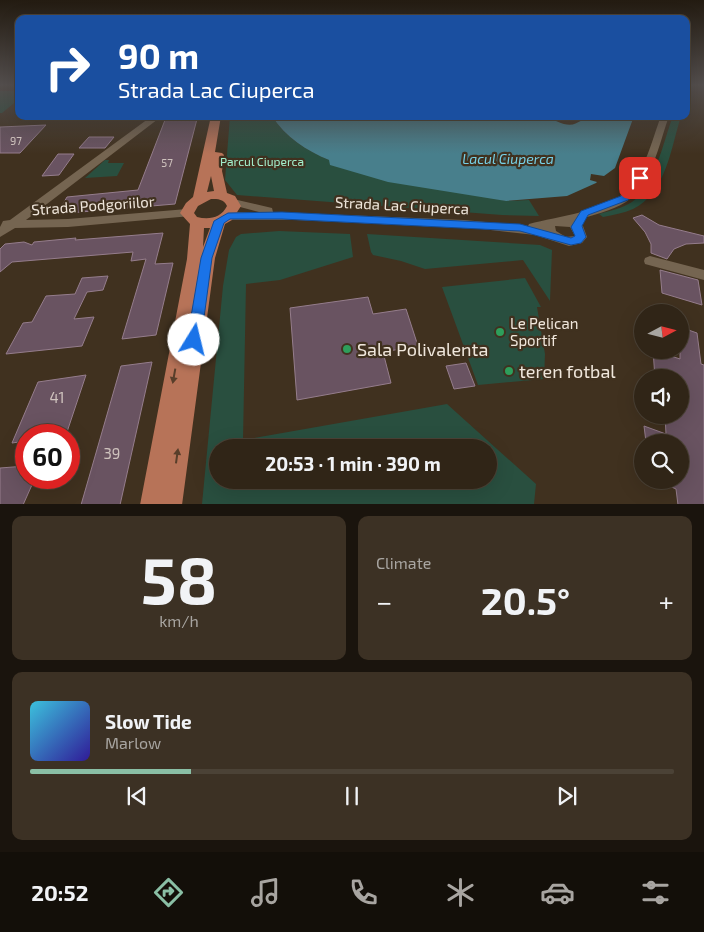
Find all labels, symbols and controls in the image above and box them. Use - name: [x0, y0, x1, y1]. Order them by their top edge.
- text: 90 m: [118, 34, 199, 76]
- icon: right: [35, 35, 100, 100]
- text: Strada Lac Ciuperca: [118, 76, 315, 102]
- house number: 97: [10, 134, 22, 147]
- water label: Lacul Ciuperca: [462, 150, 554, 167]
- park label: Parcul Ciuperca: [220, 154, 304, 168]
- house number: 57: [161, 156, 173, 169]
- pin: [619, 157, 661, 199]
- icon: arrive: [626, 164, 654, 192]
- street label: Strada Podgoriilor: [31, 192, 155, 218]
- street label: Strada Lac Ciuperca: [335, 193, 469, 217]
- north arrow: [634, 304, 689, 359]
- map controls: [634, 304, 689, 489]
- position arrow: [167, 313, 219, 365]
- place label: Le Pelican Sportif: [510, 314, 578, 349]
- marker: Le Pelican Sportif: [494, 326, 506, 338]
- place label: Sala Polivalenta: [357, 338, 488, 360]
- marker: Sala Polivalenta: [341, 343, 353, 355]
- place label: teren fotbal: [519, 360, 616, 382]
- marker: teren fotbal: [503, 365, 515, 377]
- one-way arrow: [169, 369, 177, 385]
- button: sound: [634, 369, 689, 424]
- house number: 41: [49, 388, 65, 406]
- speed limit sign: 60: [15, 424, 80, 489]
- button: search: [634, 434, 689, 489]
- house number: 39: [104, 444, 120, 462]
- one-way arrow: [174, 448, 182, 464]
- text: 20:53 · 1 min · 390 m: [265, 452, 441, 475]
- text: 58: [141, 539, 217, 617]
- text: Climate: [376, 553, 431, 572]
- text: 20.5°: [481, 577, 570, 623]
- text: −: [376, 584, 392, 618]
- text: +: [659, 584, 674, 618]
- text: km/h: [159, 611, 199, 630]
- text: Slow Tide: [105, 710, 192, 733]
- text: Marlow: [105, 733, 161, 752]
- icon: previous: [123, 782, 151, 810]
- icon: pause: [338, 782, 366, 810]
- icon: next: [553, 782, 581, 810]
- icon: directions: [151, 875, 186, 910]
- icon: music: [248, 875, 283, 910]
- icon: phone: [346, 875, 381, 910]
- icon: climate: [443, 875, 478, 910]
- icon: car: [540, 875, 575, 910]
- icon: filters: [638, 875, 673, 910]
- text: 20:52: [31, 879, 88, 905]

